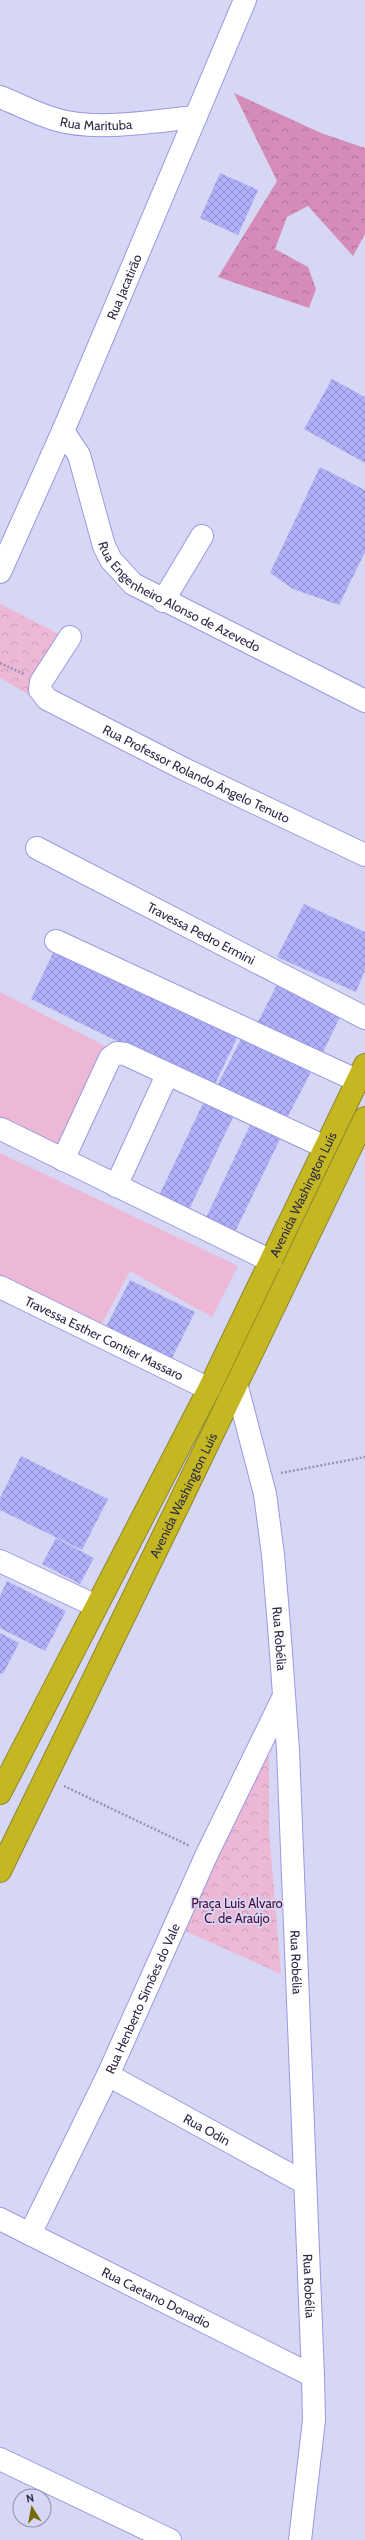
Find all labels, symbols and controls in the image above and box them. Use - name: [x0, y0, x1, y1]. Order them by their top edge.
- street label: Rua Marituba: [59, 113, 133, 133]
- street label: Rua Jacatirão: [103, 252, 145, 322]
- street label: Rua Engenheiro Alonso de Azevedo: [95, 540, 263, 655]
- street label: Rua Professor Rolando Ângelo Tenuto: [100, 721, 292, 826]
- street label: Travessa Pedro Ermini: [145, 899, 258, 968]
- street label: Avenida Washington Luís: [266, 1128, 340, 1259]
- street label: Travessa Esther Contier Massaro: [22, 1292, 186, 1383]
- street label: Avenida Washington Luís: [146, 1430, 221, 1560]
- street label: Rua Robélia: [269, 1606, 290, 1672]
- park label: Praça Luis Alvaro C. de Araújo: [191, 1895, 283, 1927]
- street label: Rua Henberto Simões do Vale: [102, 1920, 183, 2076]
- street label: Rua Robélia: [287, 1930, 306, 1995]
- street label: Rua Odin: [181, 2110, 233, 2149]
- street label: Rua Robélia: [300, 2253, 319, 2319]
- street label: Rua Caetano Donadio: [99, 2263, 214, 2331]
- north arrow: [12, 2488, 52, 2528]
- text: N: [25, 2491, 35, 2506]

